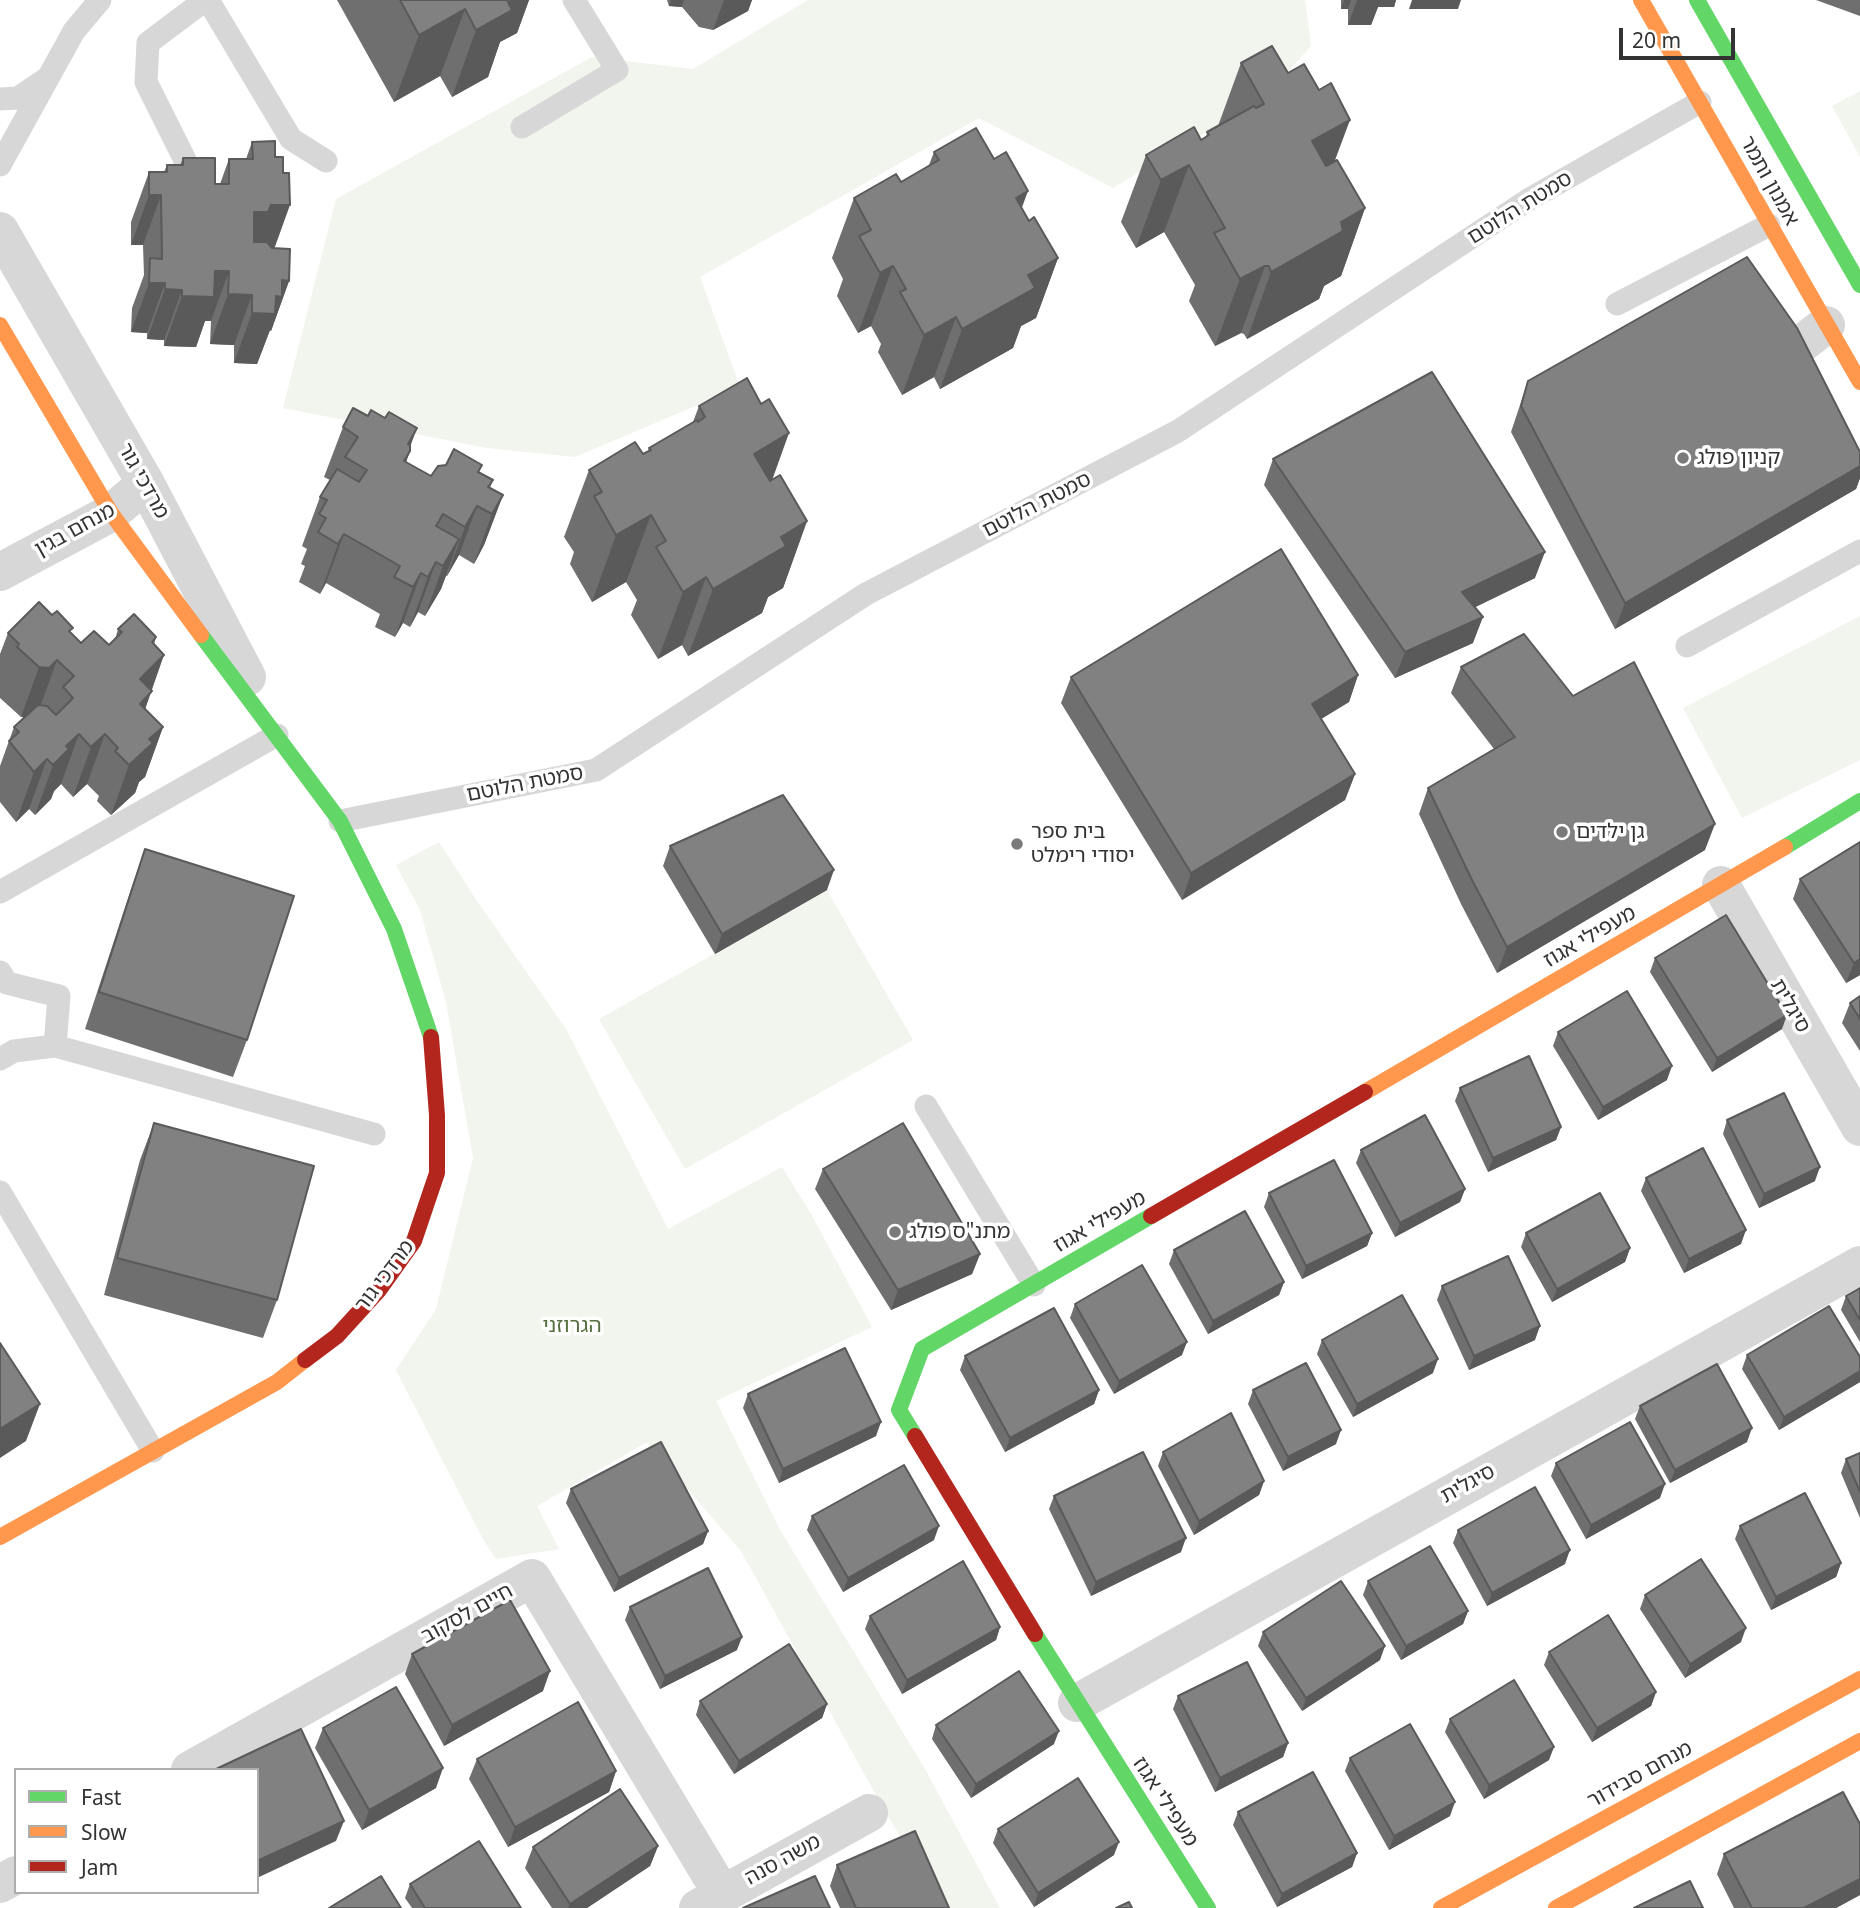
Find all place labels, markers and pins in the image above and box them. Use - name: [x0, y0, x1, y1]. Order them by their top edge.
- place label: קניון פולג: [1697, 445, 1780, 471]
- marker: קניון פולג: [1675, 450, 1691, 466]
- place label: בית ספר יסודי רימלט: [1031, 819, 1135, 869]
- place label: גן ילדים: [1576, 819, 1645, 845]
- marker: גן ילדים: [1554, 824, 1570, 840]
- marker: בית ספר יסודי רימלט: [1009, 836, 1025, 852]
- place label: מתנ"ס פולג: [909, 1219, 1010, 1245]
- marker: מתנ"ס פולג: [887, 1224, 903, 1240]

